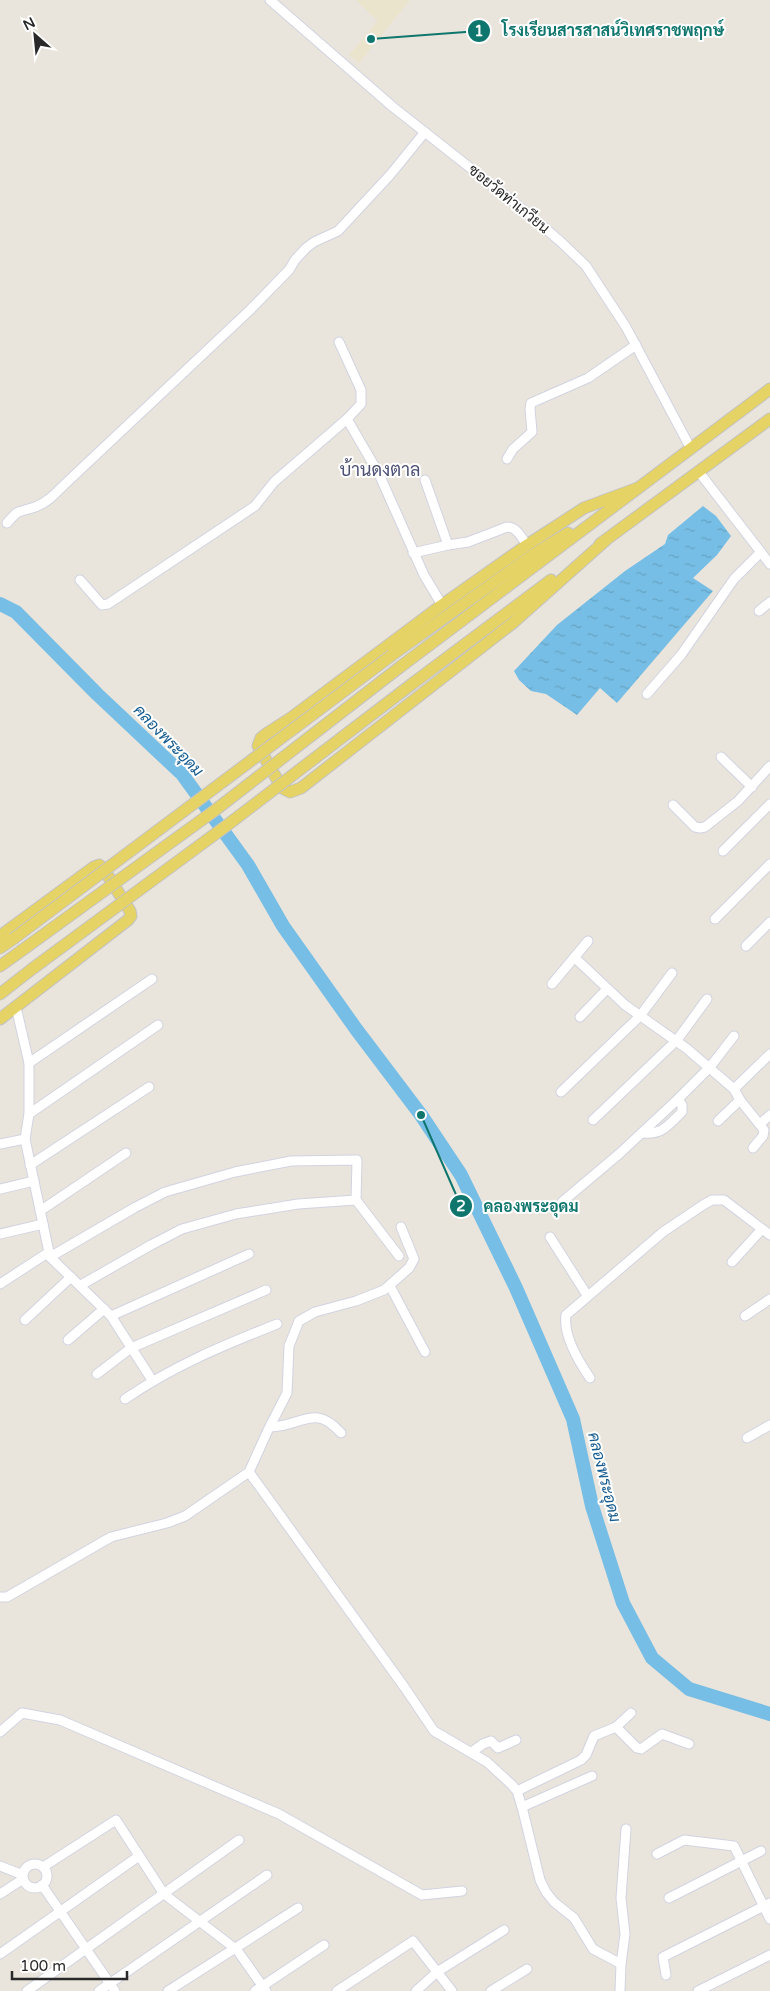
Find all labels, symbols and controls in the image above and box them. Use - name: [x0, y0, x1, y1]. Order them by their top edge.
- north arrow: [10, 10, 60, 60]
- text: N: [20, 14, 38, 34]
- callout: โรงเรียนสารสาสน์วิเทศราชพฤกษ์: [467, 15, 734, 46]
- text: โรงเรียนสารสาสน์วิเทศราชพฤกษ์: [501, 19, 725, 41]
- text: 1: [474, 22, 484, 40]
- street label: ซอยวัดท่าเกวียน: [465, 160, 554, 237]
- district label: บ้านดงตาล: [340, 458, 420, 481]
- water label: คลองพระอุดม: [128, 701, 208, 782]
- callout: คลองพระอุดม: [448, 1191, 588, 1222]
- text: 2: [456, 1197, 466, 1215]
- text: คลองพระอุดม: [484, 1197, 579, 1218]
- water label: คลองพระอุดม: [582, 1430, 625, 1525]
- scale bar: [12, 1948, 128, 1980]
- text: 100 m: [20, 1957, 66, 1975]

